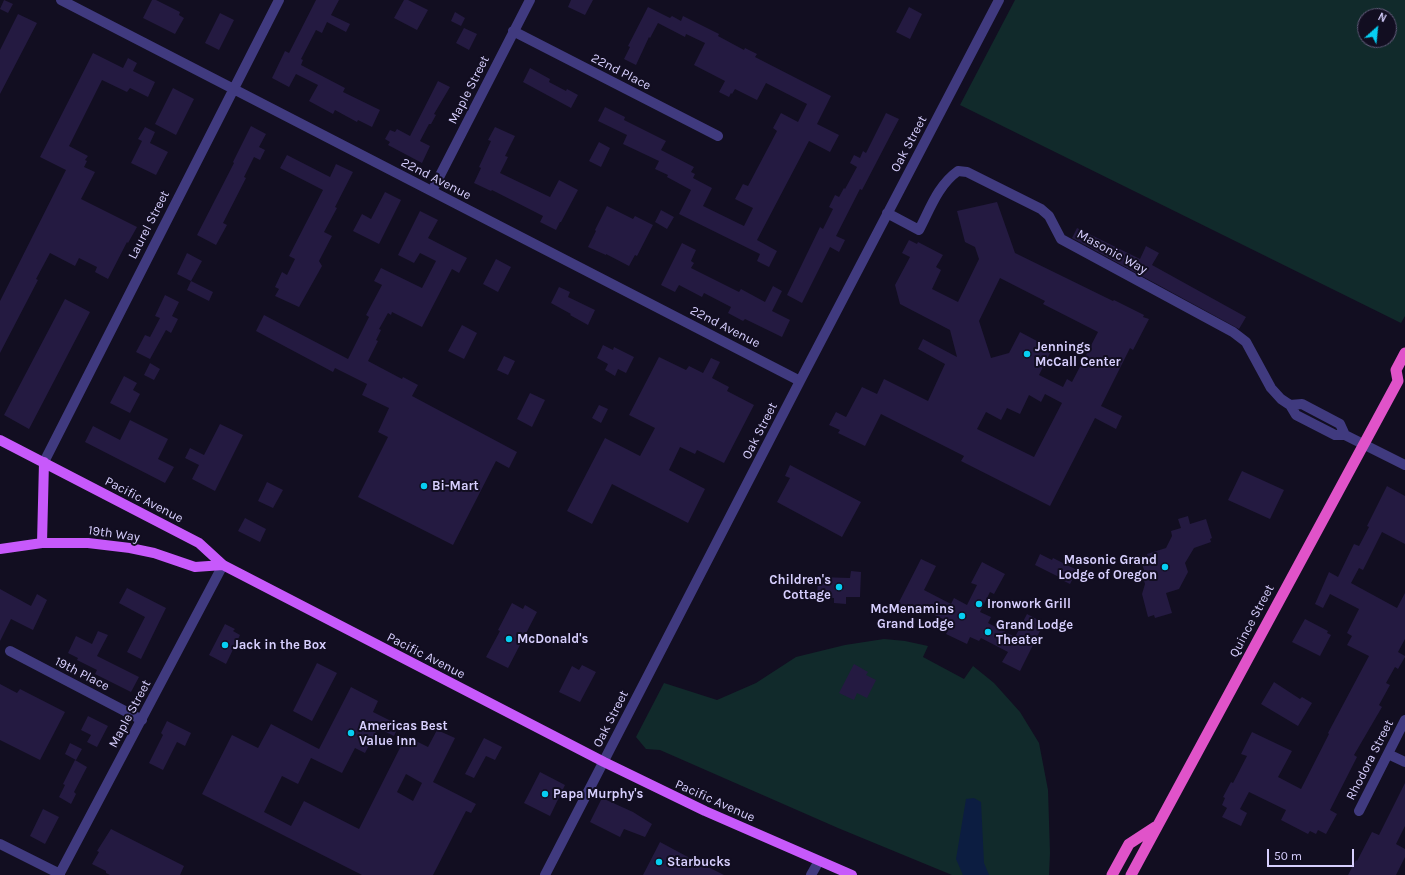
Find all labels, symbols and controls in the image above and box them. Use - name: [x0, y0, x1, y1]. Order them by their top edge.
- north arrow: [1357, 8, 1397, 48]
- text: N: [1376, 10, 1389, 25]
- street label: 22nd Place: [588, 50, 654, 94]
- street label: Maple Street: [445, 53, 493, 127]
- street label: Oak Street: [888, 113, 930, 175]
- street label: 22nd Avenue: [398, 155, 474, 203]
- street label: Laurel Street: [125, 188, 173, 262]
- street label: Masonic Way: [1074, 226, 1150, 278]
- street label: 22nd Avenue: [687, 303, 763, 351]
- place label: Jennings McCall Center: [1035, 339, 1121, 370]
- marker: Jennings McCall Center: [1022, 349, 1032, 359]
- street label: Oak Street: [739, 400, 781, 462]
- street label: Pacific Avenue: [102, 474, 186, 526]
- place label: Bi-Mart: [432, 478, 479, 494]
- marker: Bi-Mart: [419, 481, 429, 491]
- street label: 19th Way: [87, 523, 141, 545]
- place label: Masonic Grand Lodge of Oregon: [1058, 552, 1157, 583]
- marker: Masonic Grand Lodge of Oregon: [1160, 562, 1170, 572]
- place label: Children's Cottage: [769, 572, 831, 603]
- marker: Children's Cottage: [834, 582, 844, 592]
- street label: Quince Street: [1226, 582, 1278, 660]
- place label: Ironwork Grill: [987, 596, 1071, 612]
- marker: Ironwork Grill: [974, 599, 984, 609]
- place label: McMenamins Grand Lodge: [870, 601, 954, 632]
- marker: McMenamins Grand Lodge: [957, 611, 967, 621]
- place label: Grand Lodge Theater: [996, 617, 1073, 648]
- marker: Grand Lodge Theater: [983, 627, 993, 637]
- street label: Pacific Avenue: [384, 630, 468, 682]
- place label: McDonald's: [517, 631, 588, 647]
- marker: McDonald's: [504, 634, 514, 644]
- place label: Jack in the Box: [233, 637, 326, 653]
- marker: Jack in the Box: [220, 640, 230, 650]
- street label: 19th Place: [52, 654, 112, 694]
- street label: Maple Street: [106, 677, 154, 751]
- street label: Oak Street: [590, 688, 632, 750]
- street label: Rhodora Street: [1343, 717, 1397, 803]
- place label: Americas Best Value Inn: [359, 718, 448, 749]
- marker: Americas Best Value Inn: [346, 728, 356, 738]
- street label: Pacific Avenue: [673, 776, 757, 826]
- place label: Papa Murphy's: [553, 786, 643, 802]
- marker: Papa Murphy's: [540, 789, 550, 799]
- scale bar: [1269, 841, 1356, 867]
- text: 50 m: [1274, 849, 1302, 863]
- place label: Starbucks: [667, 854, 731, 870]
- marker: Starbucks: [654, 857, 664, 867]

